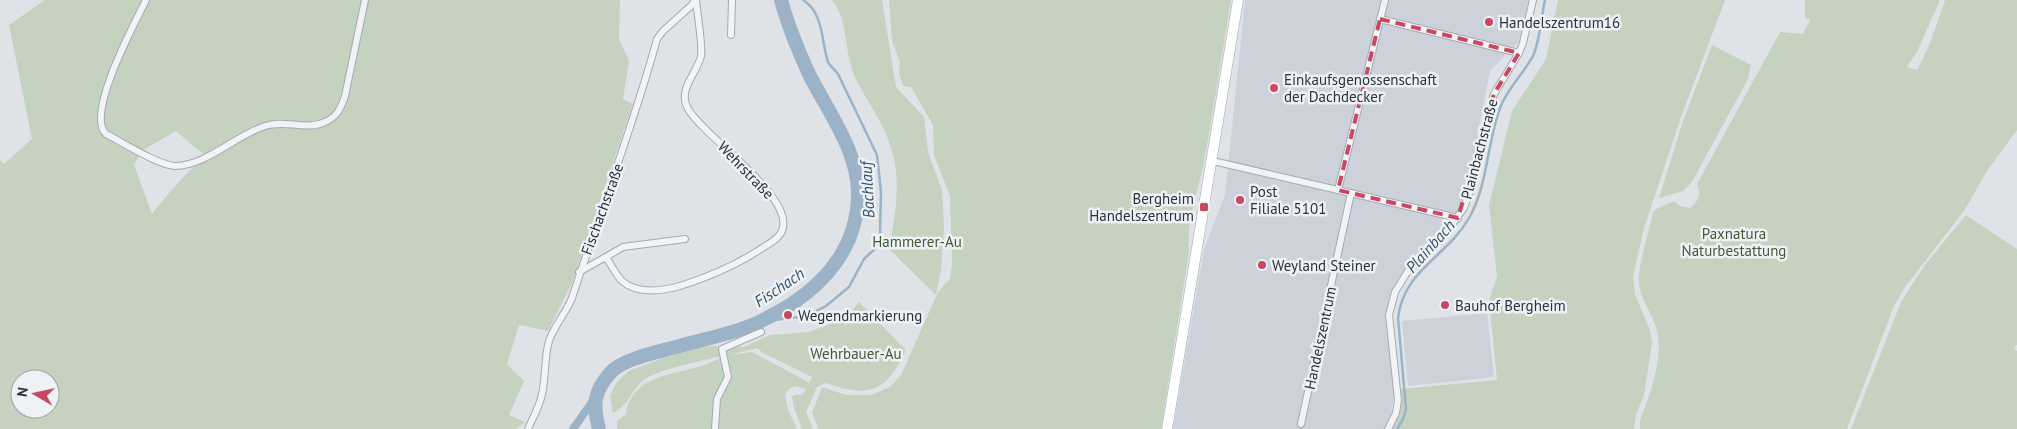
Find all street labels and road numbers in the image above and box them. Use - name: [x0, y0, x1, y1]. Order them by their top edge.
- street label: Plainbachstraße: [1456, 97, 1502, 201]
- street label: Wehrstraße: [714, 137, 778, 203]
- street label: Fischachstraße: [577, 161, 627, 257]
- street label: Handelszentrum: [1300, 285, 1340, 391]

